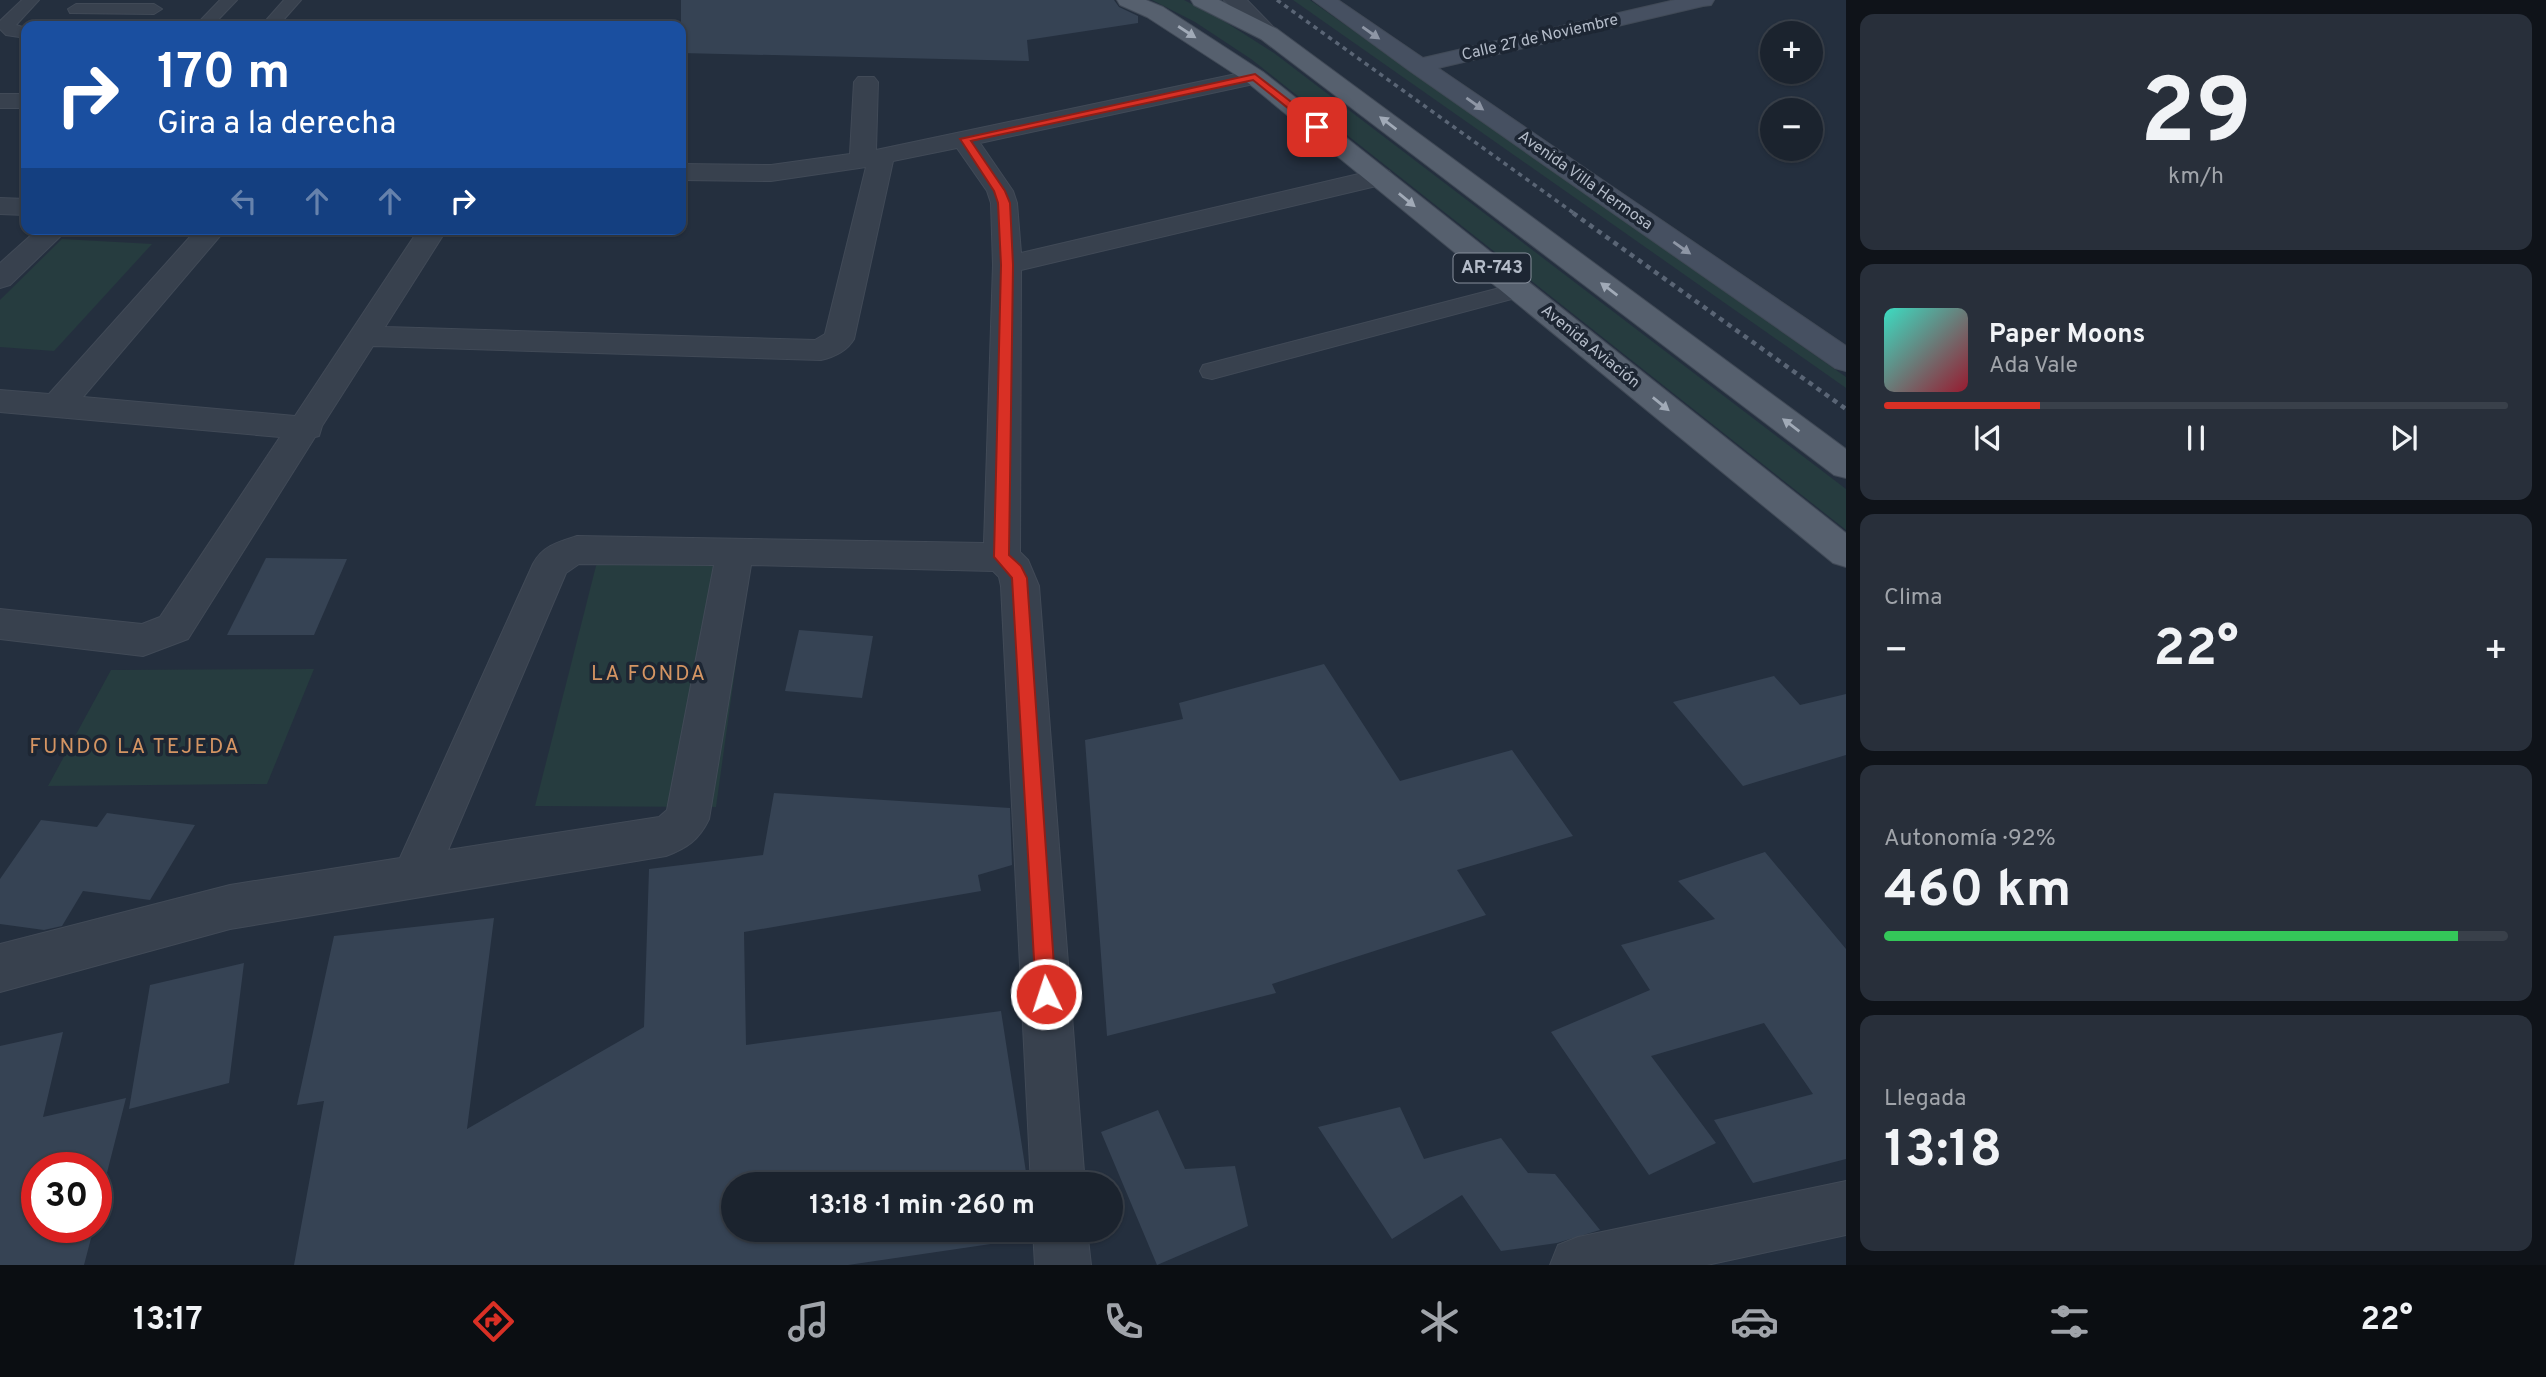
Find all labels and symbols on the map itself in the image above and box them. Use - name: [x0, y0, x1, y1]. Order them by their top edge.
- street label: Calle 27 de Noviembre: [1460, 10, 1620, 66]
- one-way arrow: [1178, 26, 1197, 39]
- one-way arrow: [1362, 26, 1380, 40]
- pin: [1287, 97, 1347, 157]
- one-way arrow: [1465, 97, 1484, 110]
- one-way arrow: [1379, 116, 1397, 130]
- street label: Avenida Villa Hermosa: [1514, 127, 1656, 235]
- one-way arrow: [1398, 192, 1416, 207]
- one-way arrow: [1673, 241, 1691, 255]
- road number: AR-743: [1454, 254, 1530, 282]
- one-way arrow: [1601, 281, 1619, 296]
- street label: Avenida Aviación: [1536, 301, 1644, 393]
- one-way arrow: [1652, 396, 1669, 411]
- one-way arrow: [1782, 418, 1801, 432]
- district label: LA FONDA: [591, 661, 707, 688]
- district label: FUNDO LA TEJEDA: [29, 734, 241, 761]
- position arrow: [1009, 957, 1083, 1031]
- speed limit sign: 30: [21, 1152, 112, 1243]

